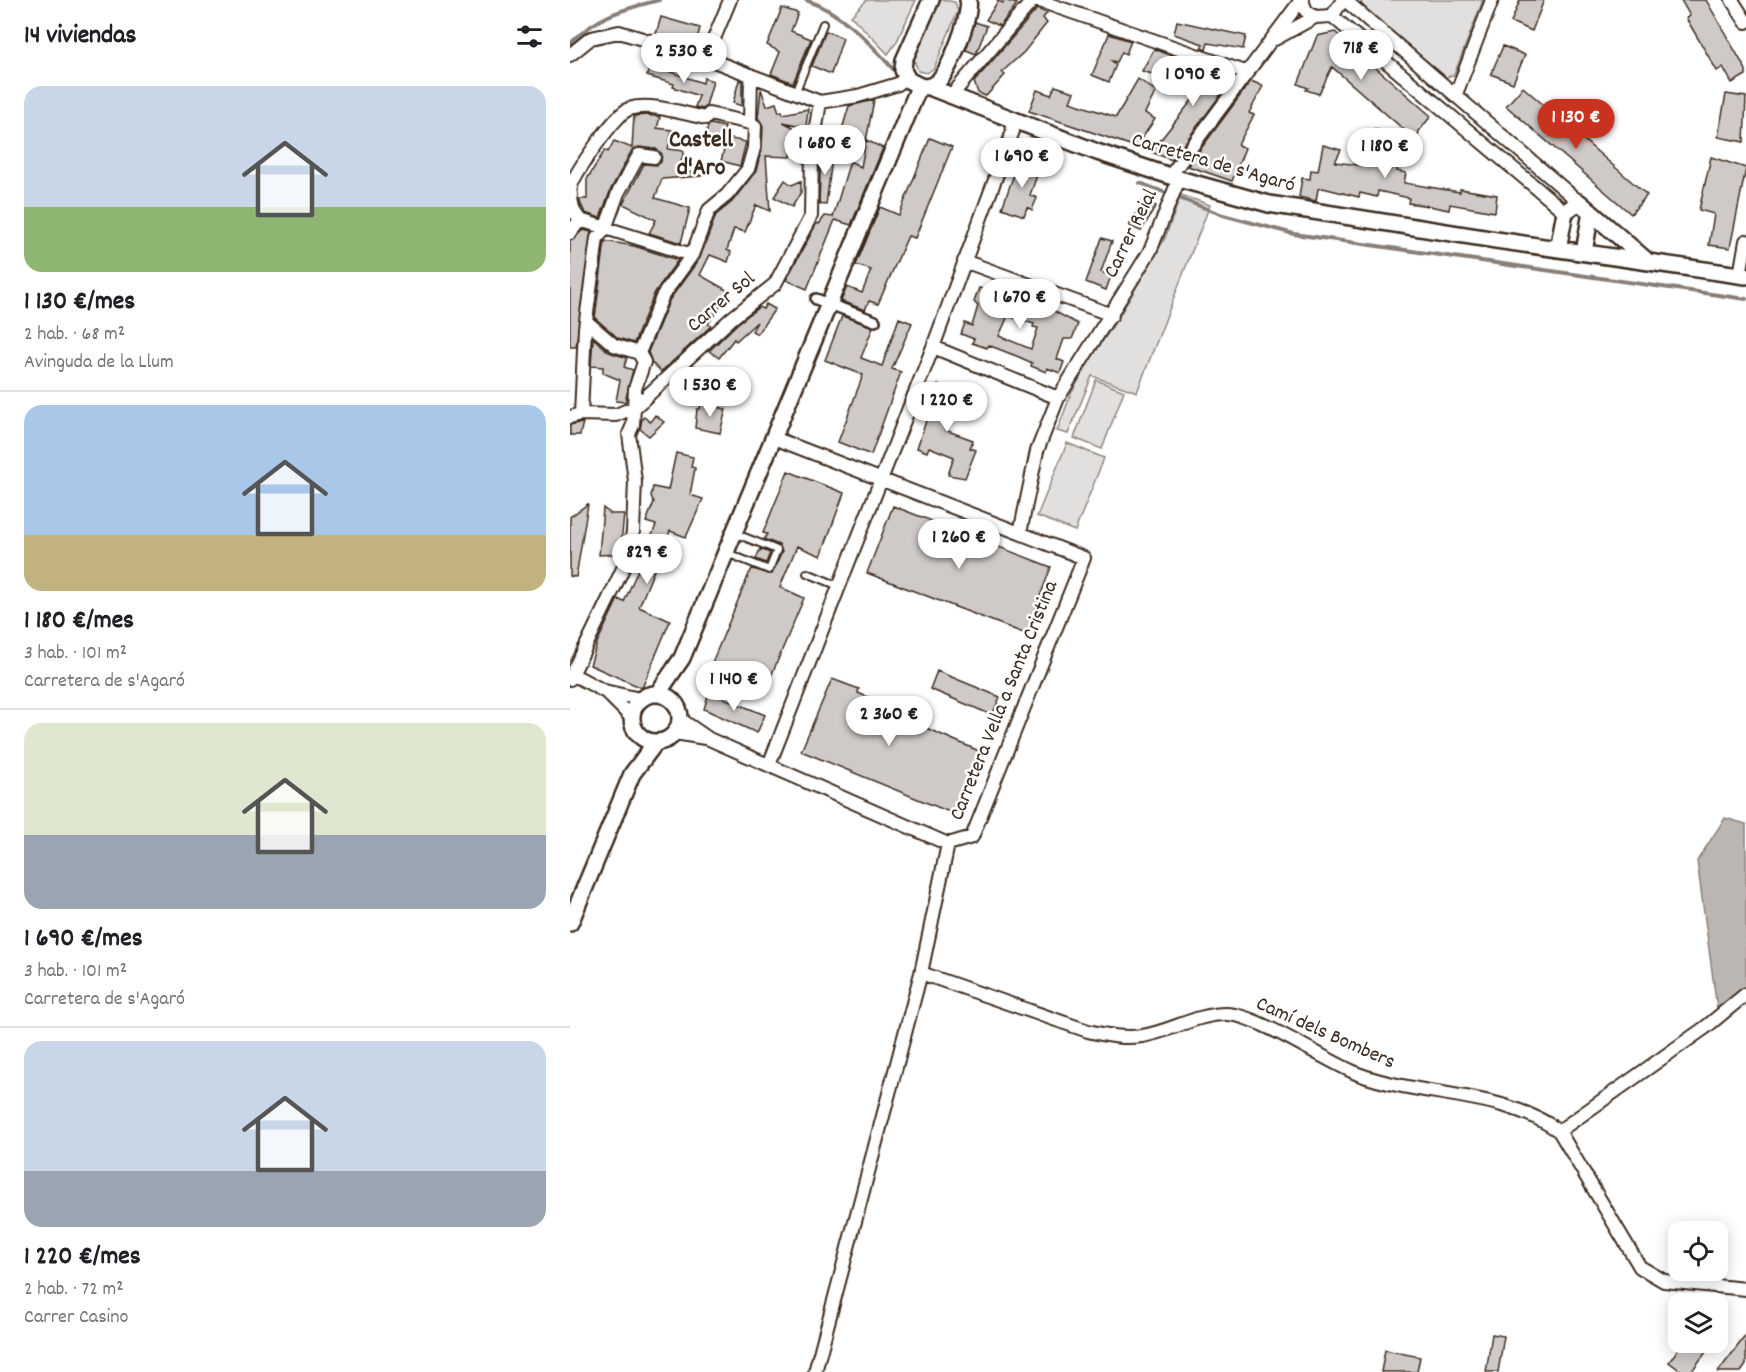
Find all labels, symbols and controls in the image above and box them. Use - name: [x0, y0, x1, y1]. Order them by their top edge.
- text: 14 viviendas: [24, 18, 136, 55]
- icon: filters: [513, 20, 546, 53]
- pin: 718 €: [1319, 30, 1403, 81]
- pin: 2 530 €: [629, 33, 739, 84]
- text: 718 €: [1343, 35, 1379, 63]
- text: 2 530 €: [655, 38, 713, 66]
- pin: 1 090 €: [1138, 56, 1248, 107]
- text: 1 090 €: [1165, 61, 1221, 89]
- pin: 1 130 €: [1521, 99, 1631, 150]
- text: 1 130 €: [1552, 104, 1600, 132]
- district label: Castell d'Aro: [669, 124, 733, 186]
- icon: home: [231, 125, 339, 233]
- pin: 1 680 €: [770, 125, 880, 176]
- street label: Carretera de s'Agaró: [1128, 126, 1298, 202]
- pin: 1 180 €: [1330, 128, 1440, 179]
- text: 1 680 €: [798, 130, 852, 158]
- text: 1 180 €: [1361, 133, 1409, 161]
- pin: 1 690 €: [967, 138, 1077, 189]
- text: 1 690 €: [995, 143, 1049, 171]
- street label: Carrer Reial: [1098, 184, 1166, 284]
- street label: Carrer Sol: [681, 265, 763, 341]
- pin: 1 670 €: [965, 279, 1075, 330]
- text: 1 130 €/mes: [24, 284, 135, 321]
- text: 1 670 €: [993, 284, 1047, 312]
- text: 2 hab. · 68 m²: [24, 321, 125, 349]
- text: Avinguda de la Llum: [24, 349, 174, 377]
- pin: 1 530 €: [655, 367, 765, 418]
- text: 1 530 €: [683, 372, 737, 400]
- pin: 1 220 €: [892, 382, 1002, 433]
- text: 1 220 €: [920, 387, 974, 415]
- icon: home: [231, 444, 339, 552]
- pin: 1 260 €: [904, 519, 1014, 570]
- text: 1 260 €: [932, 524, 986, 552]
- pin: 829 €: [605, 534, 689, 585]
- text: 829 €: [626, 539, 668, 567]
- street label: Carretera Vella a Santa Cristina: [943, 575, 1067, 825]
- text: 1 180 €/mes: [24, 603, 134, 640]
- text: 3 hab. · 101 m²: [24, 640, 127, 668]
- pin: 1 140 €: [679, 661, 789, 712]
- text: 1 140 €: [710, 666, 758, 694]
- text: Carretera de s'Agaró: [24, 668, 185, 696]
- pin: 2 360 €: [834, 696, 944, 747]
- text: 2 360 €: [860, 701, 918, 729]
- icon: home: [231, 762, 339, 870]
- text: 1 690 €/mes: [24, 921, 143, 958]
- text: 3 hab. · 101 m²: [24, 958, 127, 986]
- text: Carretera de s'Agaró: [24, 986, 185, 1014]
- street label: Camí dels Bombers: [1250, 990, 1400, 1078]
- icon: home: [231, 1080, 339, 1188]
- map controls: [1668, 1221, 1728, 1353]
- button: locate: [1668, 1221, 1728, 1281]
- text: 1 220 €/mes: [24, 1239, 141, 1276]
- text: 2 hab. · 72 m²: [24, 1276, 124, 1304]
- button: layers: [1668, 1293, 1728, 1353]
- text: Carrer Casino: [24, 1304, 128, 1332]

